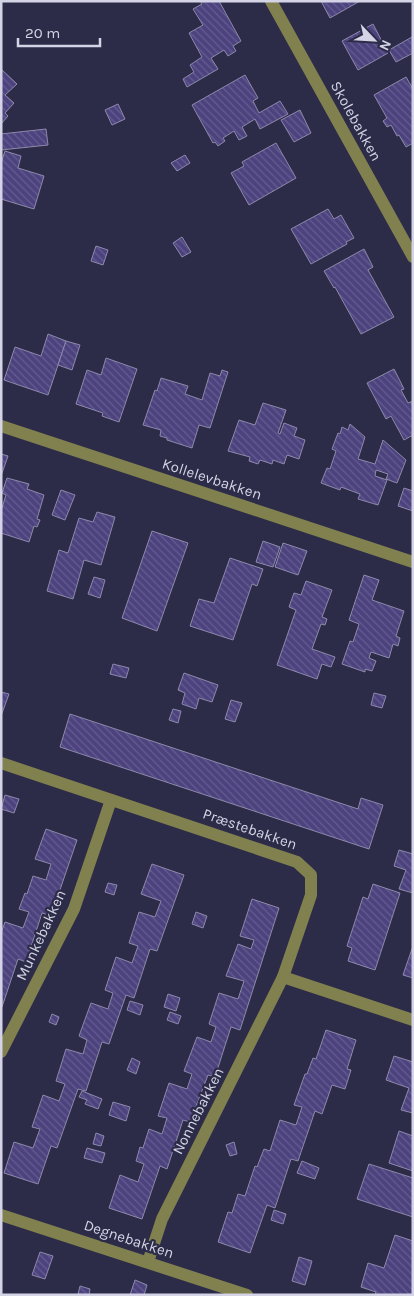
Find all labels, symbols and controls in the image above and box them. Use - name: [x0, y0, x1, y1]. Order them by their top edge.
- scale bar: [18, 15, 100, 47]
- north arrow: [349, 15, 399, 65]
- text: 20 m: [25, 24, 60, 42]
- text: N: [376, 37, 395, 53]
- street label: Skolebakken: [327, 78, 385, 164]
- street label: Kollelevbakken: [160, 454, 264, 504]
- street label: Præstebakken: [201, 804, 299, 854]
- street label: Munkebakken: [12, 887, 70, 983]
- street label: Nonnebakken: [168, 1065, 228, 1157]
- street label: Degnebakken: [82, 1216, 176, 1262]

